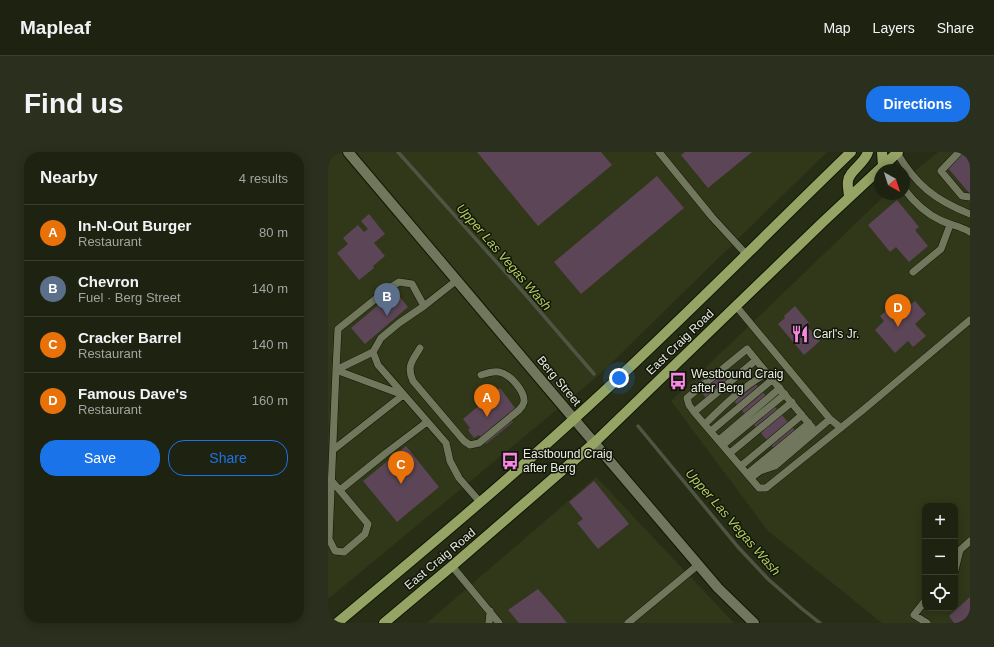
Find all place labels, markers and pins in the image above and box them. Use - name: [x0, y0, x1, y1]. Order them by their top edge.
- pin: B: [374, 283, 400, 316]
- pin: D: [885, 294, 911, 327]
- restaurant icon: Carl's Jr.: [790, 324, 810, 344]
- place label: Carl's Jr.: [813, 327, 859, 341]
- place label: Westbound Craig after Berg: [691, 367, 784, 395]
- bus stop icon: Westbound Craig after Berg: [668, 371, 688, 391]
- pin: A: [474, 384, 500, 417]
- place label: Eastbound Craig after Berg: [523, 447, 612, 475]
- pin: C: [388, 451, 414, 484]
- bus stop icon: Eastbound Craig after Berg: [500, 451, 520, 471]

